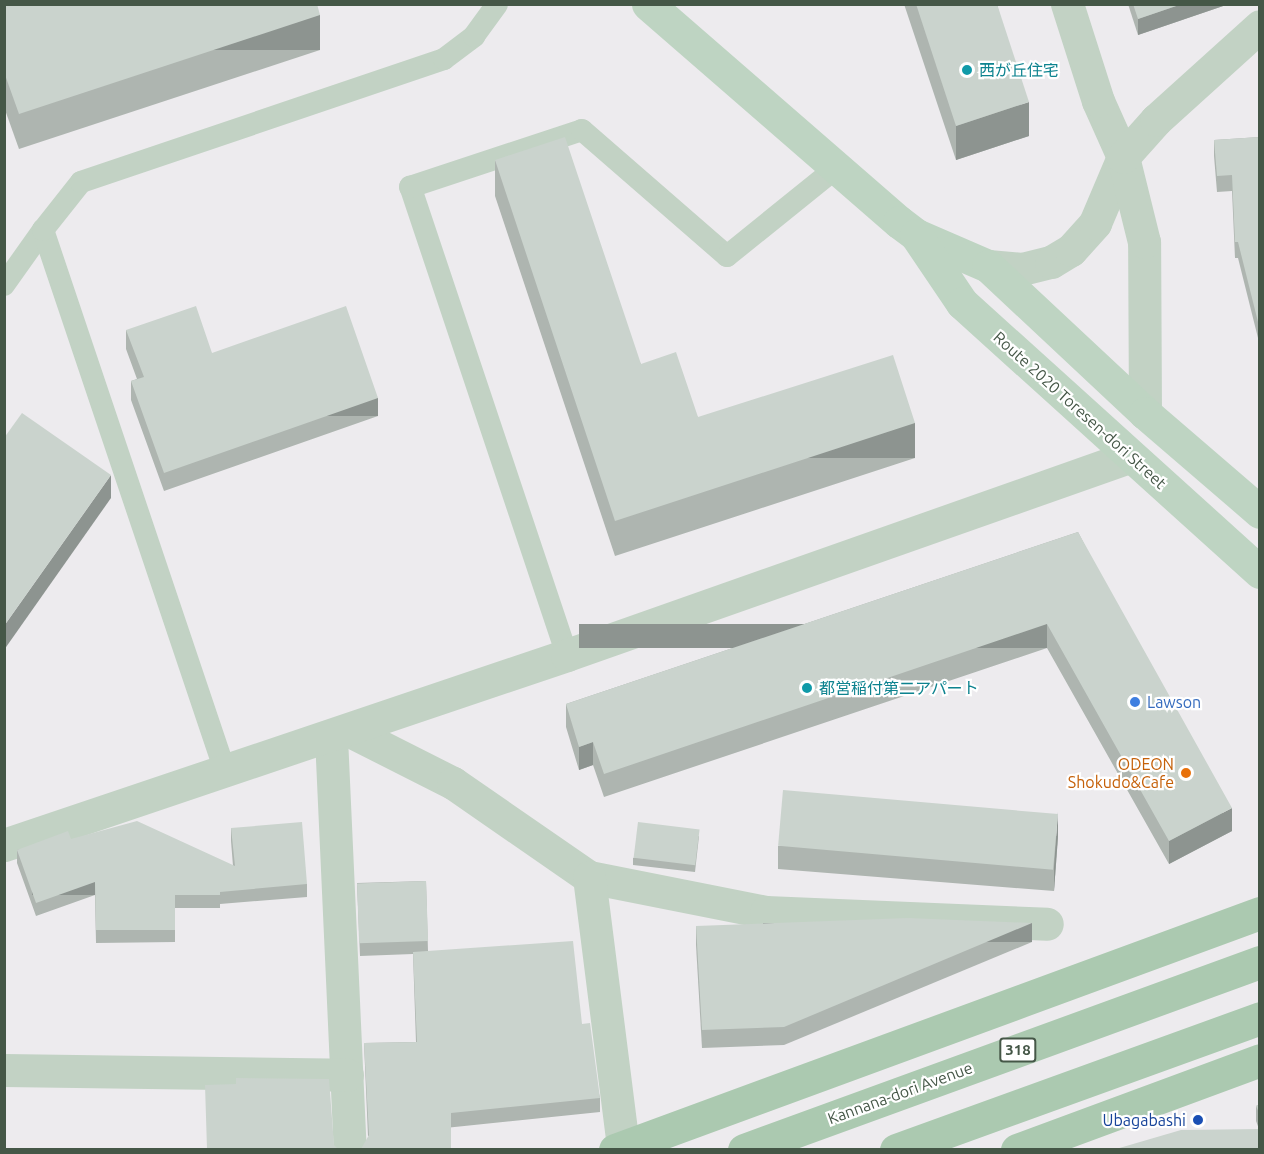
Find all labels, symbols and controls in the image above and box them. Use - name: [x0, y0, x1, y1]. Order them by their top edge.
- place label: 西が丘住宅: [979, 60, 1059, 80]
- marker: 西が丘住宅: [960, 63, 974, 77]
- street label: Route 2020 Toresen-dori Street: [990, 327, 1170, 493]
- place label: 都営稲付第二アパート: [819, 678, 979, 698]
- marker: 都営稲付第二アパート: [800, 681, 814, 695]
- place label: Lawson: [1147, 692, 1201, 712]
- marker: Lawson: [1128, 695, 1142, 709]
- place label: ODEON Shokudo&Cafe: [1068, 754, 1174, 792]
- marker: ODEON Shokudo&Cafe: [1179, 766, 1193, 780]
- road number: 318: [998, 1038, 1038, 1062]
- street label: Kannana-dori Avenue: [825, 1058, 975, 1128]
- place label: Ubagabashi: [1103, 1110, 1186, 1130]
- marker: Ubagabashi: [1191, 1113, 1205, 1127]

